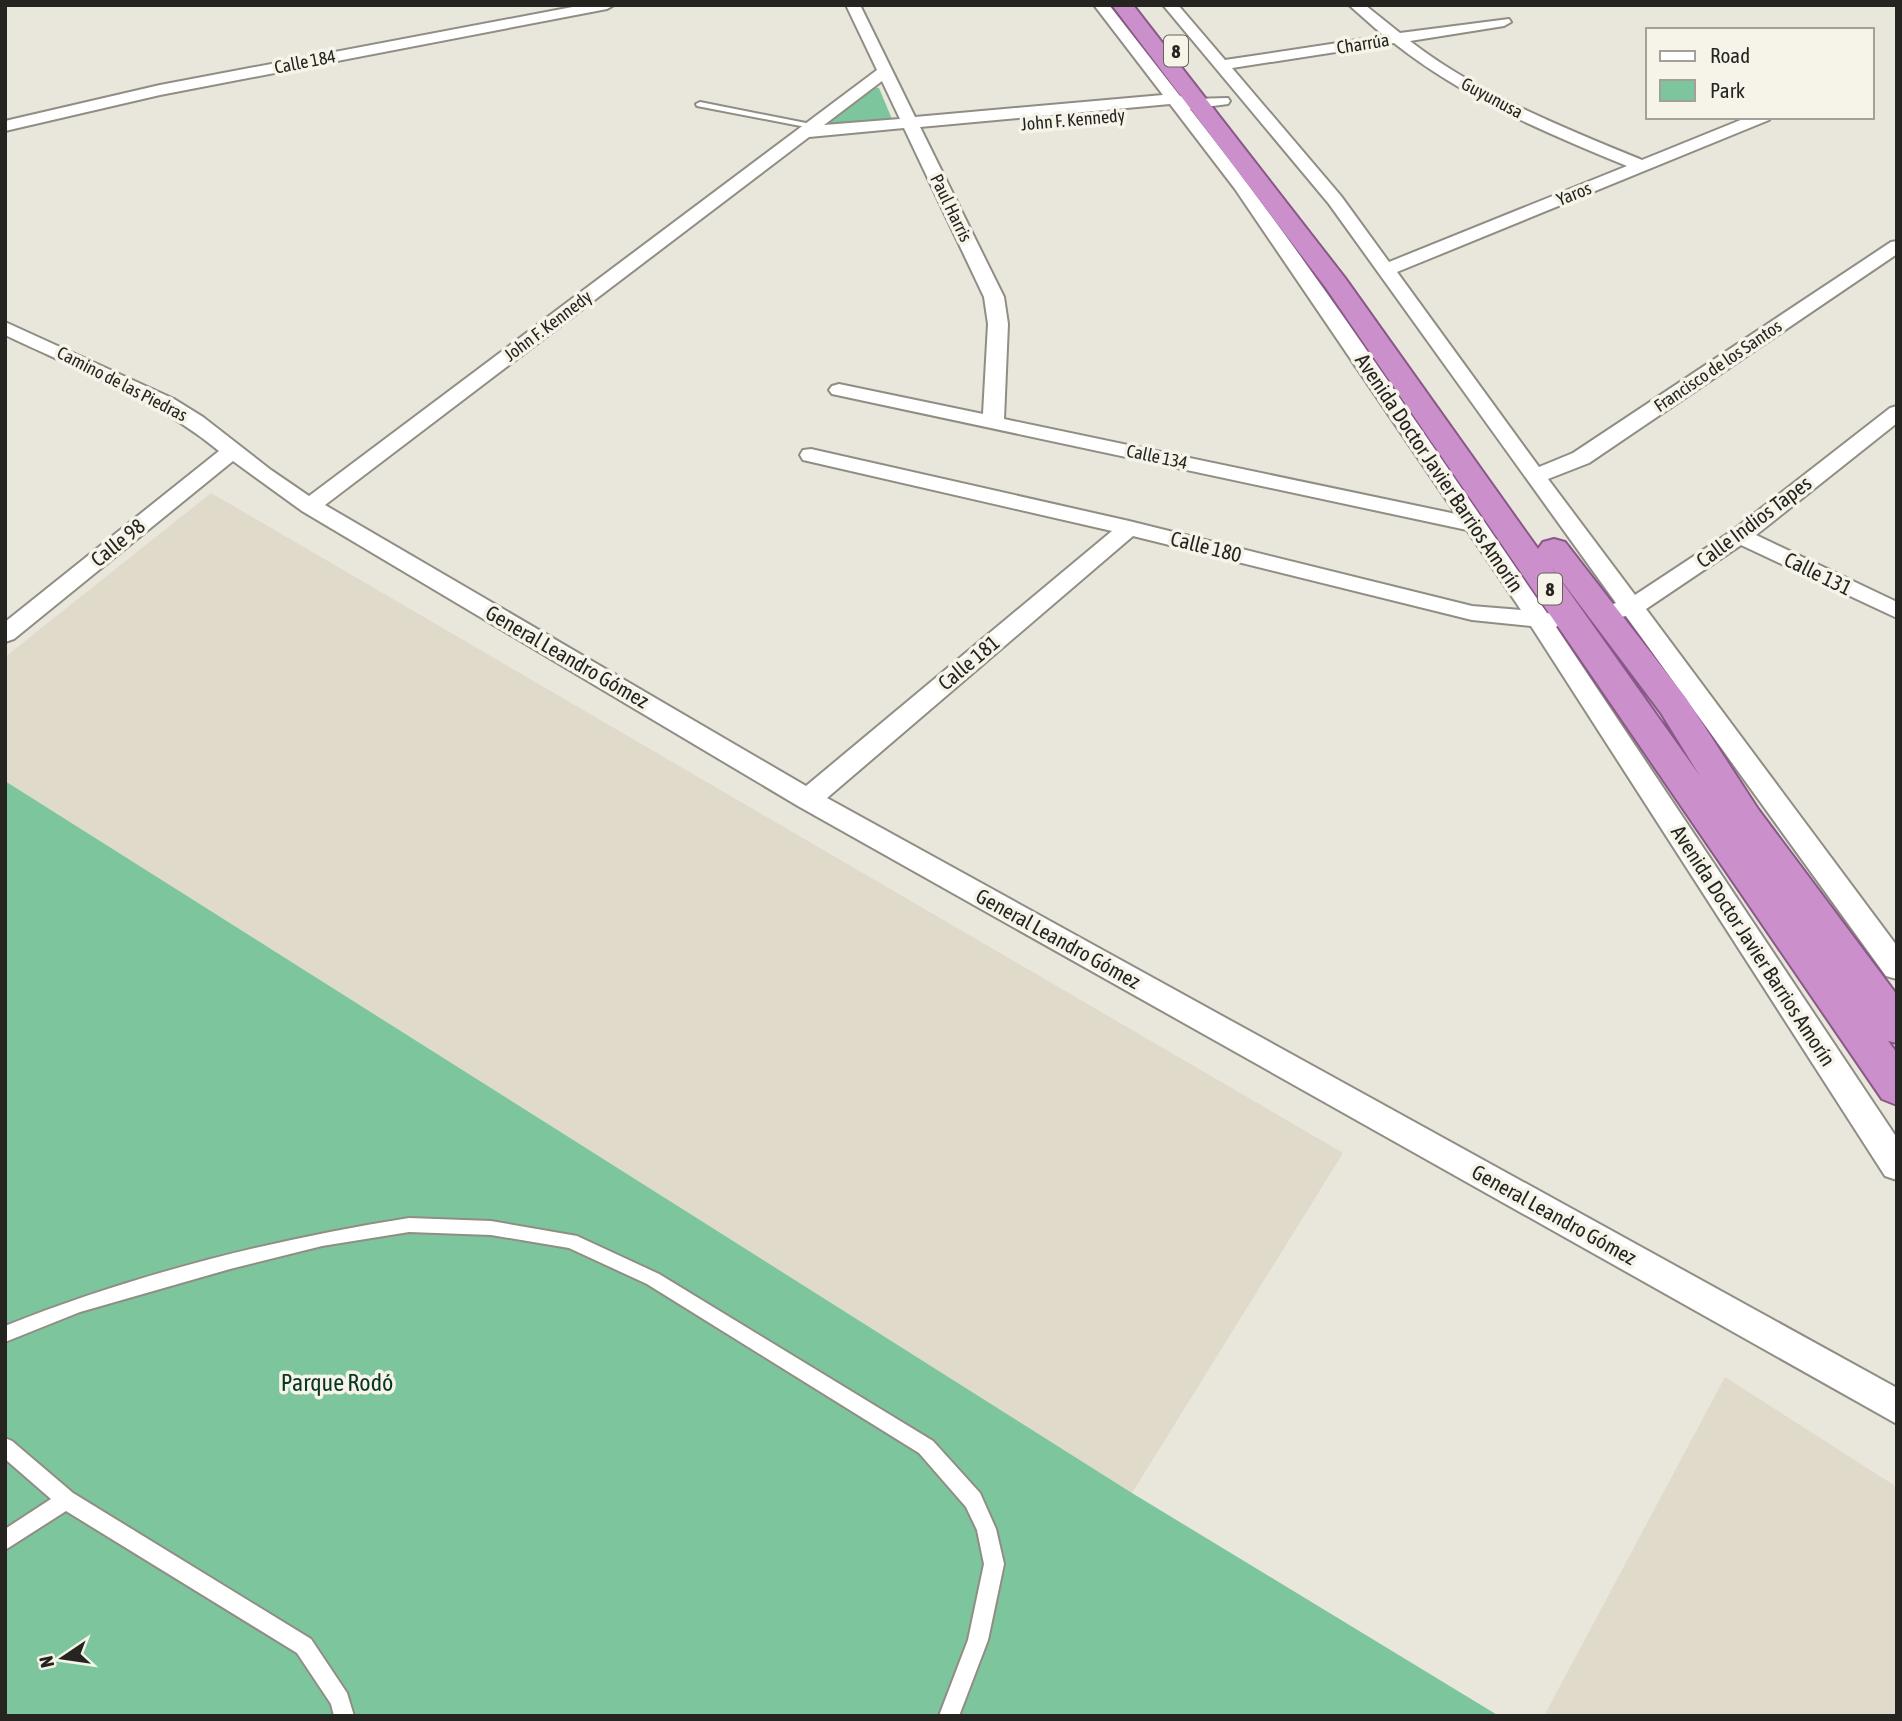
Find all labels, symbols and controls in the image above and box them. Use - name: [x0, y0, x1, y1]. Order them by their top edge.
- legend: [1646, 28, 1874, 119]
- street label: Charrúa: [1335, 29, 1391, 58]
- road number: 8: [1164, 36, 1188, 66]
- text: Road: [1710, 43, 1750, 67]
- street label: Calle 184: [273, 45, 337, 78]
- street label: Guyunusa: [1458, 73, 1527, 122]
- text: Park: [1710, 78, 1745, 102]
- street label: John F. Kennedy: [1020, 104, 1126, 135]
- street label: Paul Harris: [926, 171, 977, 245]
- street label: Yaros: [1553, 177, 1594, 210]
- street label: John F. Kennedy: [500, 286, 596, 365]
- street label: Francisco de los Santos: [1650, 315, 1785, 416]
- street label: Camino de las Piedras: [54, 342, 191, 425]
- street label: Avenida Doctor Javier Barrios Amorín: [1351, 349, 1529, 596]
- street label: Calle 134: [1125, 440, 1190, 473]
- street label: Calle Indios Tapes: [1691, 470, 1816, 572]
- street label: Calle 98: [86, 513, 149, 571]
- street label: Calle 180: [1168, 526, 1244, 566]
- street label: Calle 131: [1781, 547, 1856, 600]
- road number: 8: [1538, 574, 1562, 604]
- street label: General Leandro Gómez: [482, 600, 654, 713]
- street label: Calle 181: [933, 630, 1004, 695]
- street label: Avenida Doctor Javier Barrios Amorín: [1667, 821, 1841, 1070]
- street label: General Leandro Gómez: [972, 883, 1145, 993]
- street label: General Leandro Gómez: [1468, 1159, 1641, 1269]
- park label: Parque Rodó: [281, 1369, 393, 1396]
- north arrow: [28, 1623, 98, 1693]
- text: N: [34, 1654, 58, 1670]

